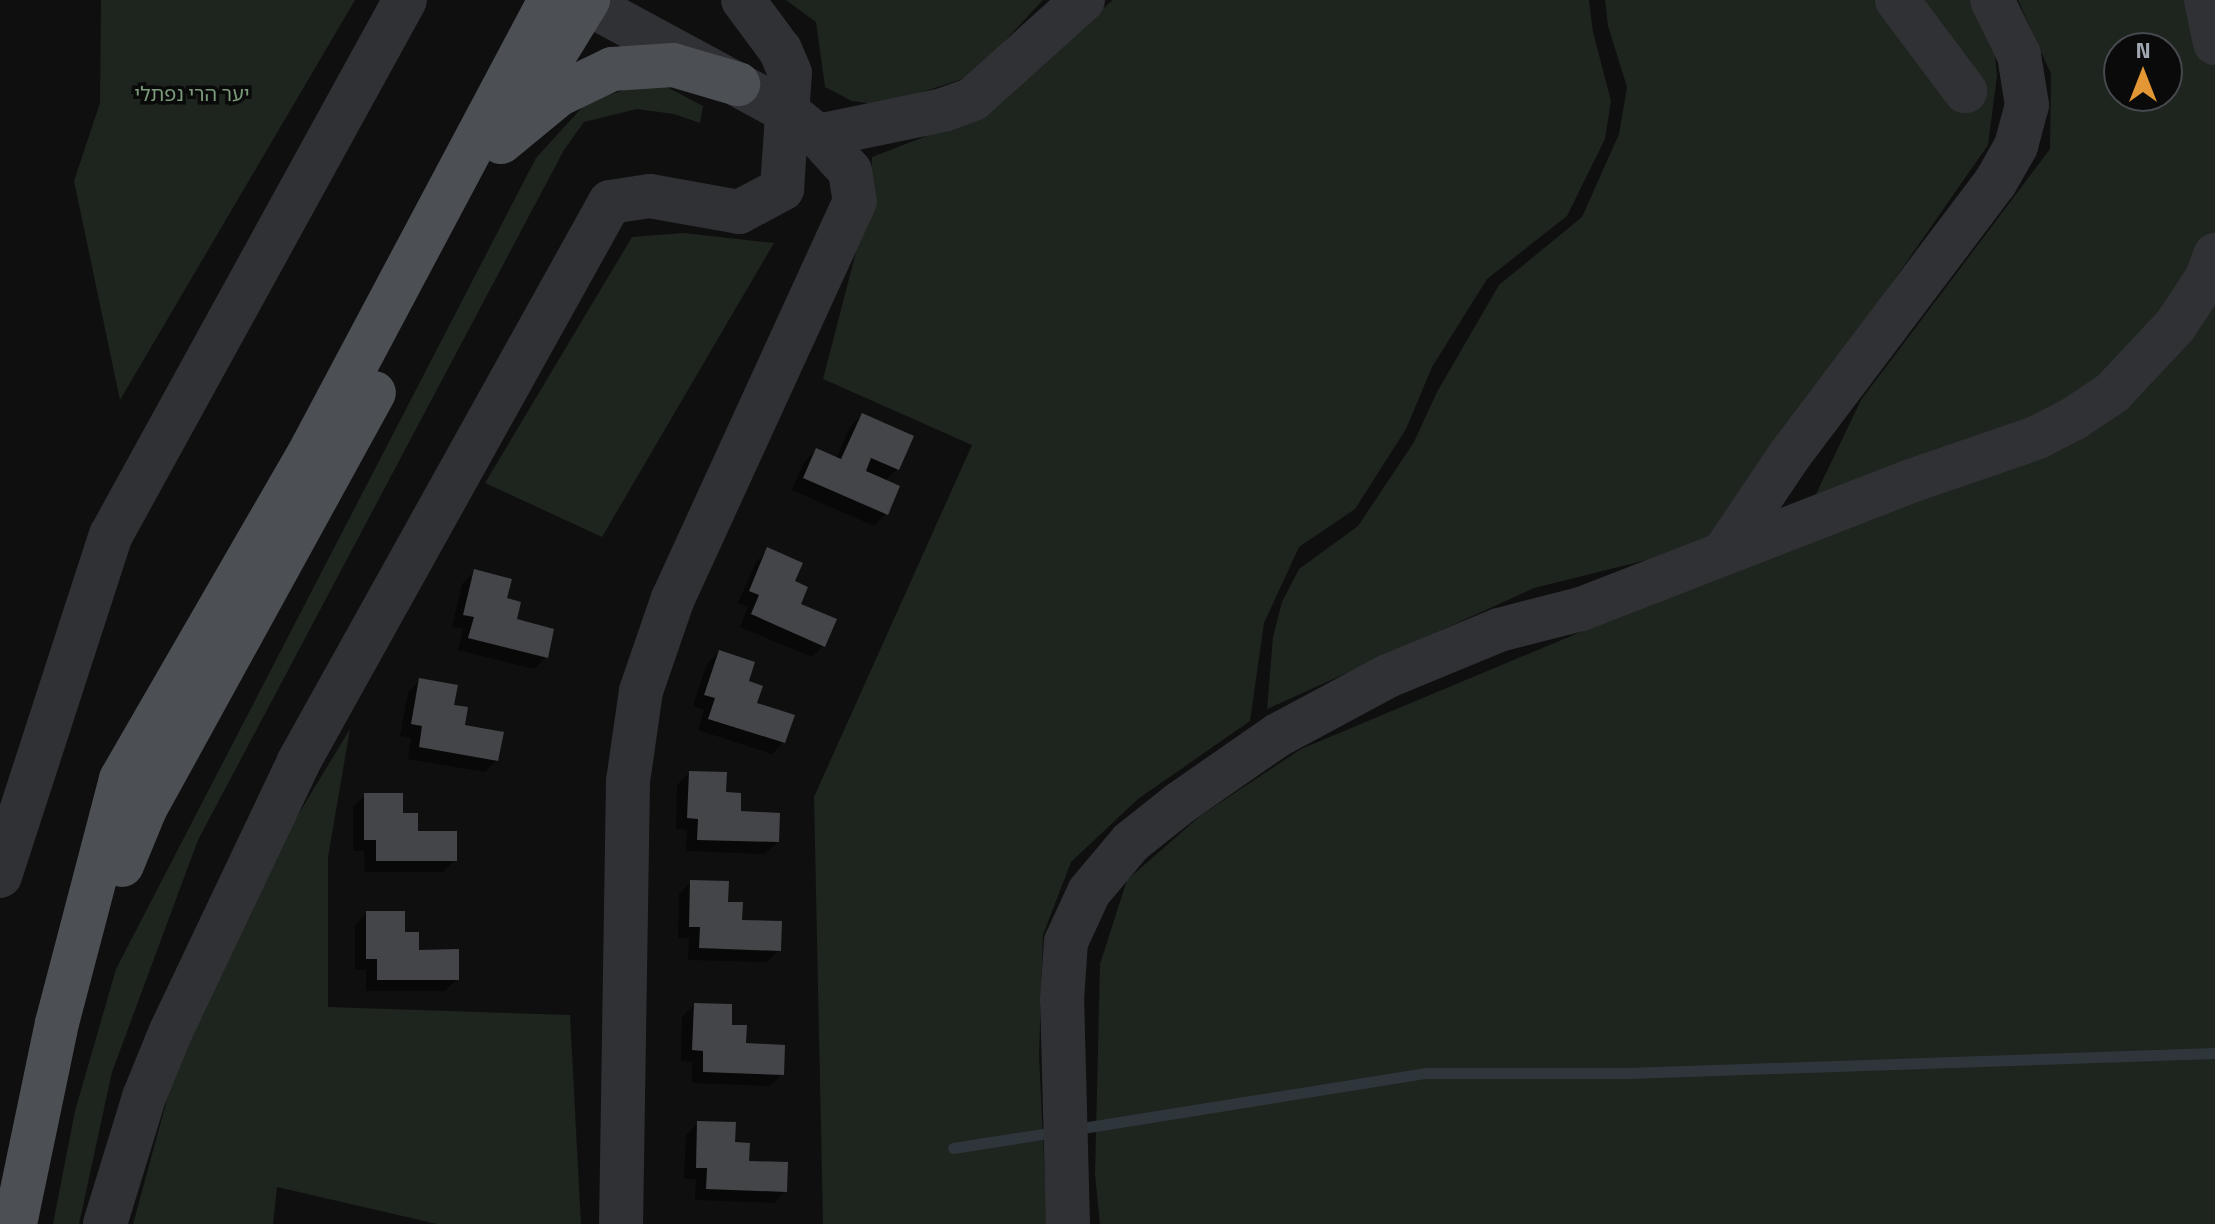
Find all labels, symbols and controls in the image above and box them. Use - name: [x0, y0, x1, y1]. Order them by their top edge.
- north arrow: [2103, 32, 2183, 112]
- text: N: [2135, 33, 2151, 67]
- park label: יער הרי נפתלי: [134, 81, 250, 105]

